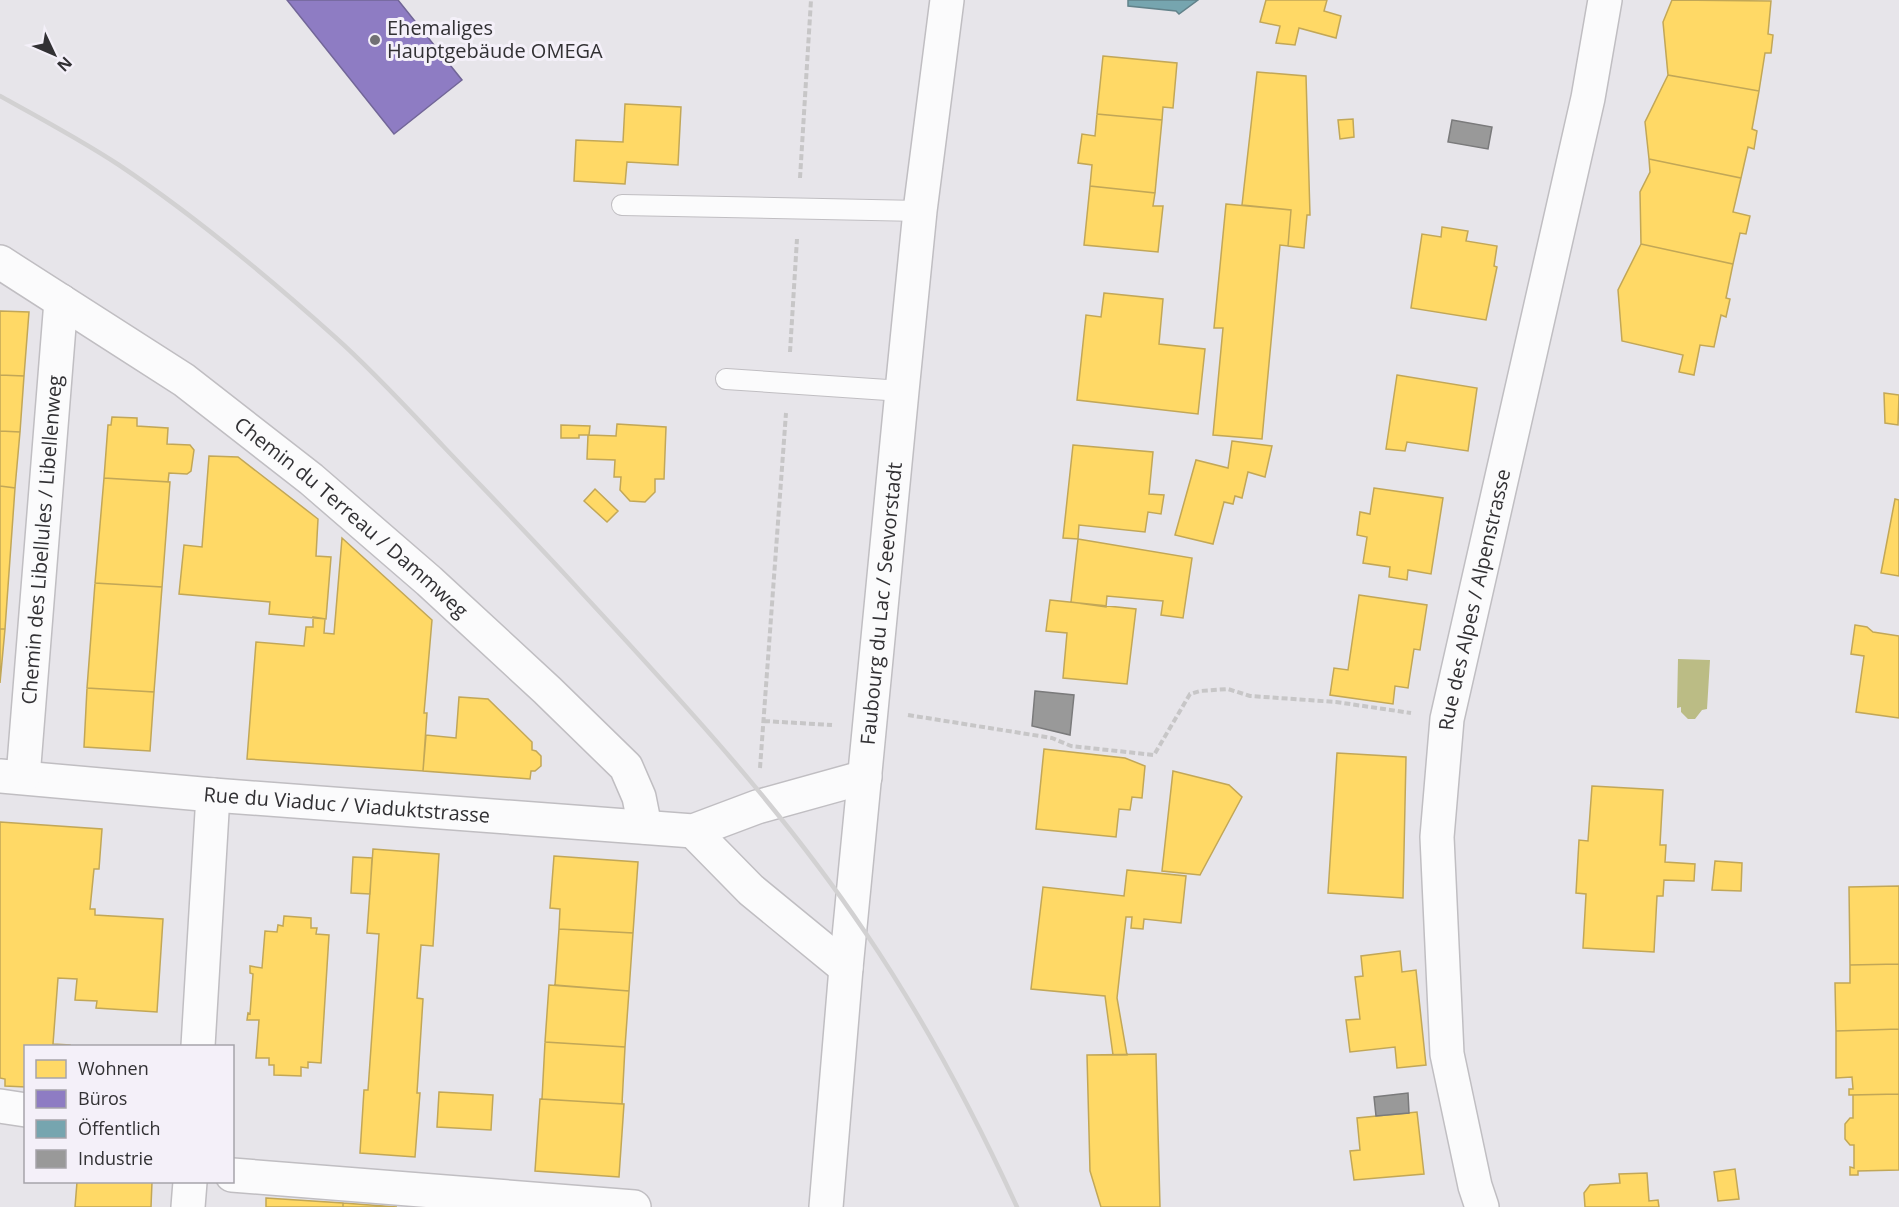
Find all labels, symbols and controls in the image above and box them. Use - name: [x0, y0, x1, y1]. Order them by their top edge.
- place label: Ehemaliges Hauptgebäude OMEGA: [387, 14, 603, 64]
- north arrow: [24, 24, 84, 84]
- marker: Ehemaliges Hauptgebäude OMEGA: [368, 33, 382, 47]
- text: N: [52, 52, 77, 77]
- street label: Chemin des Libellules / Libellenweg: [15, 374, 68, 706]
- street label: Chemin du Terreau / Dammweg: [229, 410, 474, 624]
- street label: Faubourg du Lac / Seevorstadt: [854, 461, 908, 746]
- street label: Rue des Alpes / Alpenstrasse: [1432, 466, 1516, 732]
- street label: Rue du Viaduc / Viaduktstrasse: [202, 780, 491, 829]
- legend: [24, 1045, 234, 1183]
- text: Wohnen: [78, 1056, 149, 1080]
- text: Büros: [78, 1086, 127, 1110]
- text: Öffentlich: [78, 1116, 160, 1140]
- text: Industrie: [78, 1146, 153, 1170]

